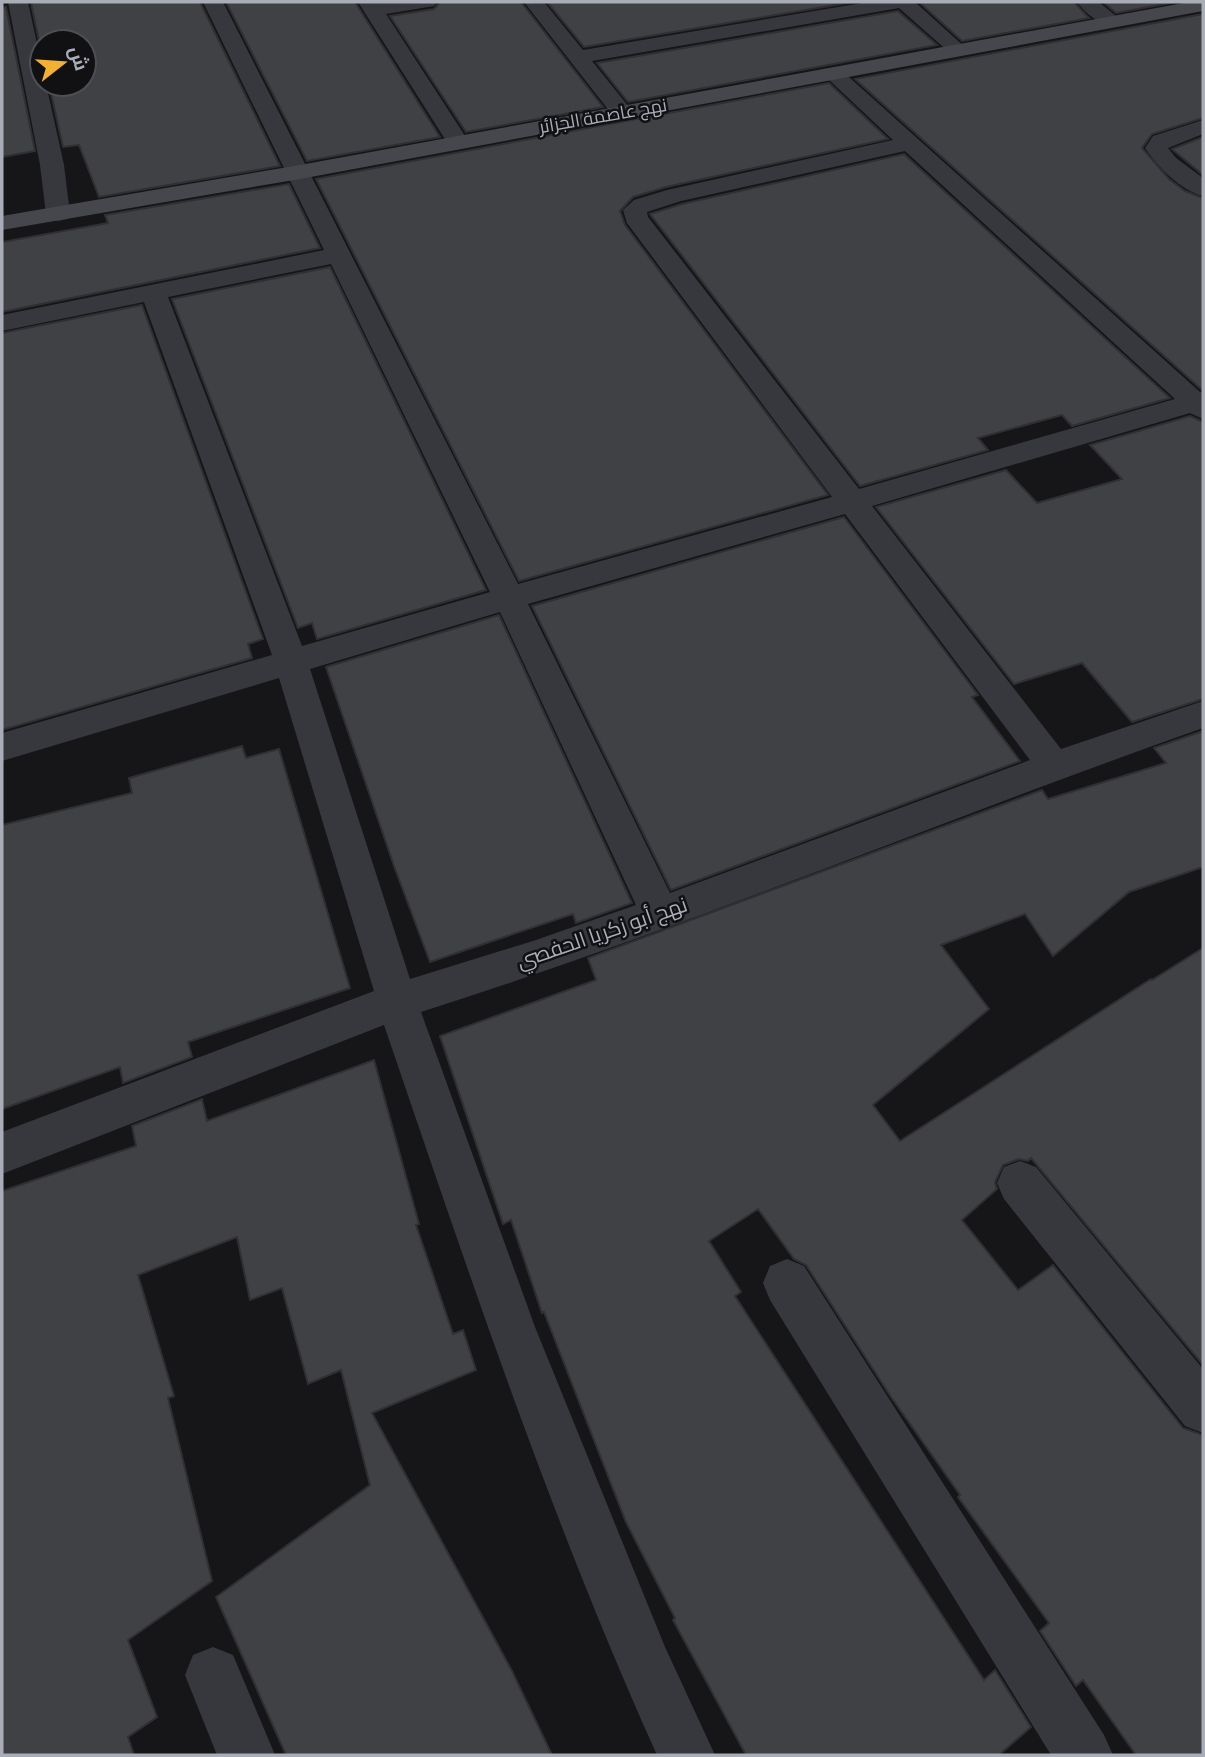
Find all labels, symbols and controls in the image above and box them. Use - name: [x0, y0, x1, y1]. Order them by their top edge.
- north arrow: [28, 28, 98, 98]
- text: ش: [61, 43, 94, 74]
- street label: نهج عاصمة الجزائر: [536, 93, 669, 140]
- street label: نهج أبو زكريا الحفصي: [513, 890, 691, 976]

